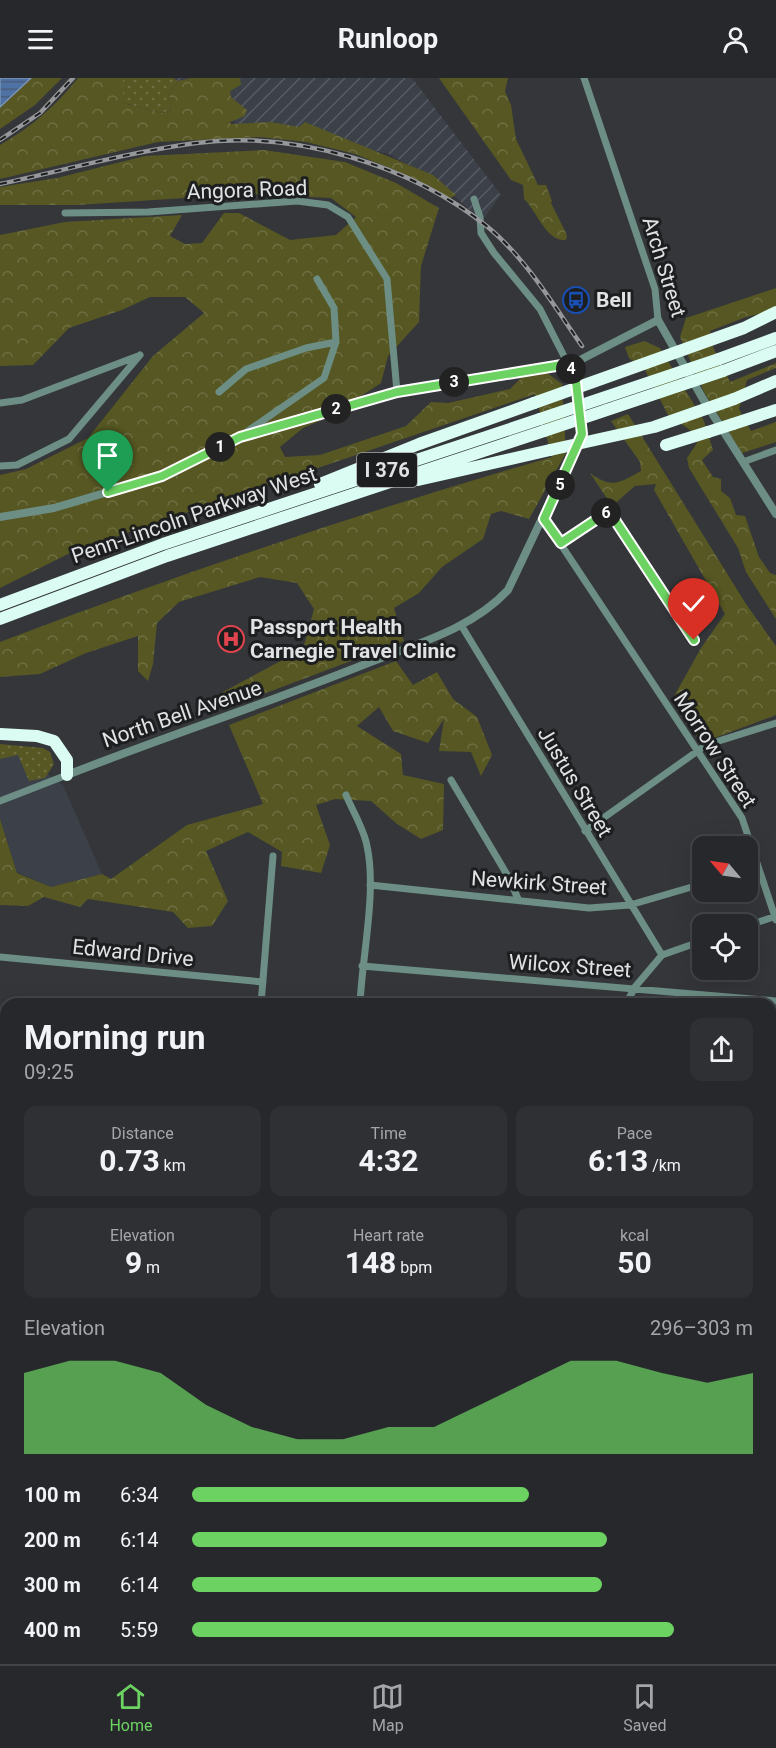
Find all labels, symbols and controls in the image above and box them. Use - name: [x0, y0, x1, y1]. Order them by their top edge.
- icon: menu: [24, 23, 57, 56]
- text: Runloop: [338, 23, 438, 55]
- icon: person: [719, 23, 752, 56]
- street label: Angora Road: [186, 176, 308, 204]
- street label: Arch Street: [637, 214, 691, 320]
- bus stop icon: Bell: [561, 285, 591, 315]
- place label: Bell: [596, 288, 632, 312]
- pin: 4: [556, 354, 586, 384]
- text: 4: [566, 359, 576, 378]
- pin: 3: [439, 367, 469, 397]
- text: 3: [449, 372, 459, 391]
- pin: 2: [321, 394, 351, 424]
- text: 2: [331, 399, 341, 418]
- pin: [82, 430, 133, 492]
- pin: 1: [205, 432, 235, 462]
- text: 1: [215, 437, 225, 456]
- icon: arrive: [91, 439, 124, 472]
- road number: I 376: [357, 453, 417, 487]
- street label: Penn-Lincoln Parkway West: [68, 462, 320, 568]
- pin: 5: [545, 470, 575, 500]
- text: 5: [555, 475, 565, 494]
- pin: 6: [591, 498, 621, 528]
- text: 6: [601, 503, 611, 522]
- pin: [668, 578, 719, 640]
- icon: check: [677, 587, 710, 620]
- place label: Passport Health Carnegie Travel Clinic: [250, 615, 456, 663]
- hospital icon: Passport Health Carnegie Travel Clinic: [216, 624, 246, 654]
- street label: North Bell Avenue: [99, 676, 265, 752]
- street label: Morrow Street: [669, 688, 761, 812]
- street label: Justus Street: [533, 723, 617, 841]
- north arrow: [692, 836, 758, 902]
- map controls: [692, 836, 758, 980]
- street label: Newkirk Street: [470, 866, 608, 900]
- button: locate: [692, 914, 758, 980]
- street label: Edward Drive: [71, 935, 195, 971]
- street label: Wilcox Street: [508, 950, 632, 982]
- text: Morning run: [24, 1018, 205, 1057]
- button: share: [690, 1018, 753, 1081]
- text: 09:25: [24, 1060, 74, 1084]
- text: Distance: [111, 1124, 174, 1143]
- text: Time: [371, 1124, 406, 1143]
- text: Pace: [617, 1124, 652, 1143]
- text: 0.73: [99, 1143, 160, 1178]
- text: 4:32: [358, 1143, 419, 1178]
- text: 6:13: [588, 1143, 648, 1178]
- text: km: [160, 1156, 186, 1175]
- text: /km: [648, 1156, 681, 1175]
- text: Elevation: [110, 1226, 175, 1245]
- text: Heart rate: [353, 1226, 424, 1245]
- text: kcal: [620, 1226, 649, 1245]
- text: 9: [125, 1245, 142, 1280]
- text: 148: [345, 1245, 396, 1280]
- text: 50: [617, 1245, 652, 1280]
- text: m: [142, 1258, 160, 1277]
- text: bpm: [396, 1258, 432, 1277]
- text: Elevation: [24, 1316, 105, 1340]
- text: 296–303 m: [650, 1316, 753, 1340]
- text: 100 m: [24, 1483, 81, 1507]
- text: 6:34: [120, 1483, 159, 1507]
- text: 200 m: [24, 1528, 81, 1552]
- text: 6:14: [120, 1528, 159, 1552]
- text: 300 m: [24, 1573, 81, 1597]
- text: 6:14: [120, 1573, 159, 1597]
- text: 400 m: [24, 1618, 81, 1642]
- text: 5:59: [120, 1618, 159, 1642]
- tab: Home: [109, 1680, 153, 1735]
- tab: Map: [371, 1680, 404, 1735]
- tab: Saved: [623, 1680, 667, 1735]

